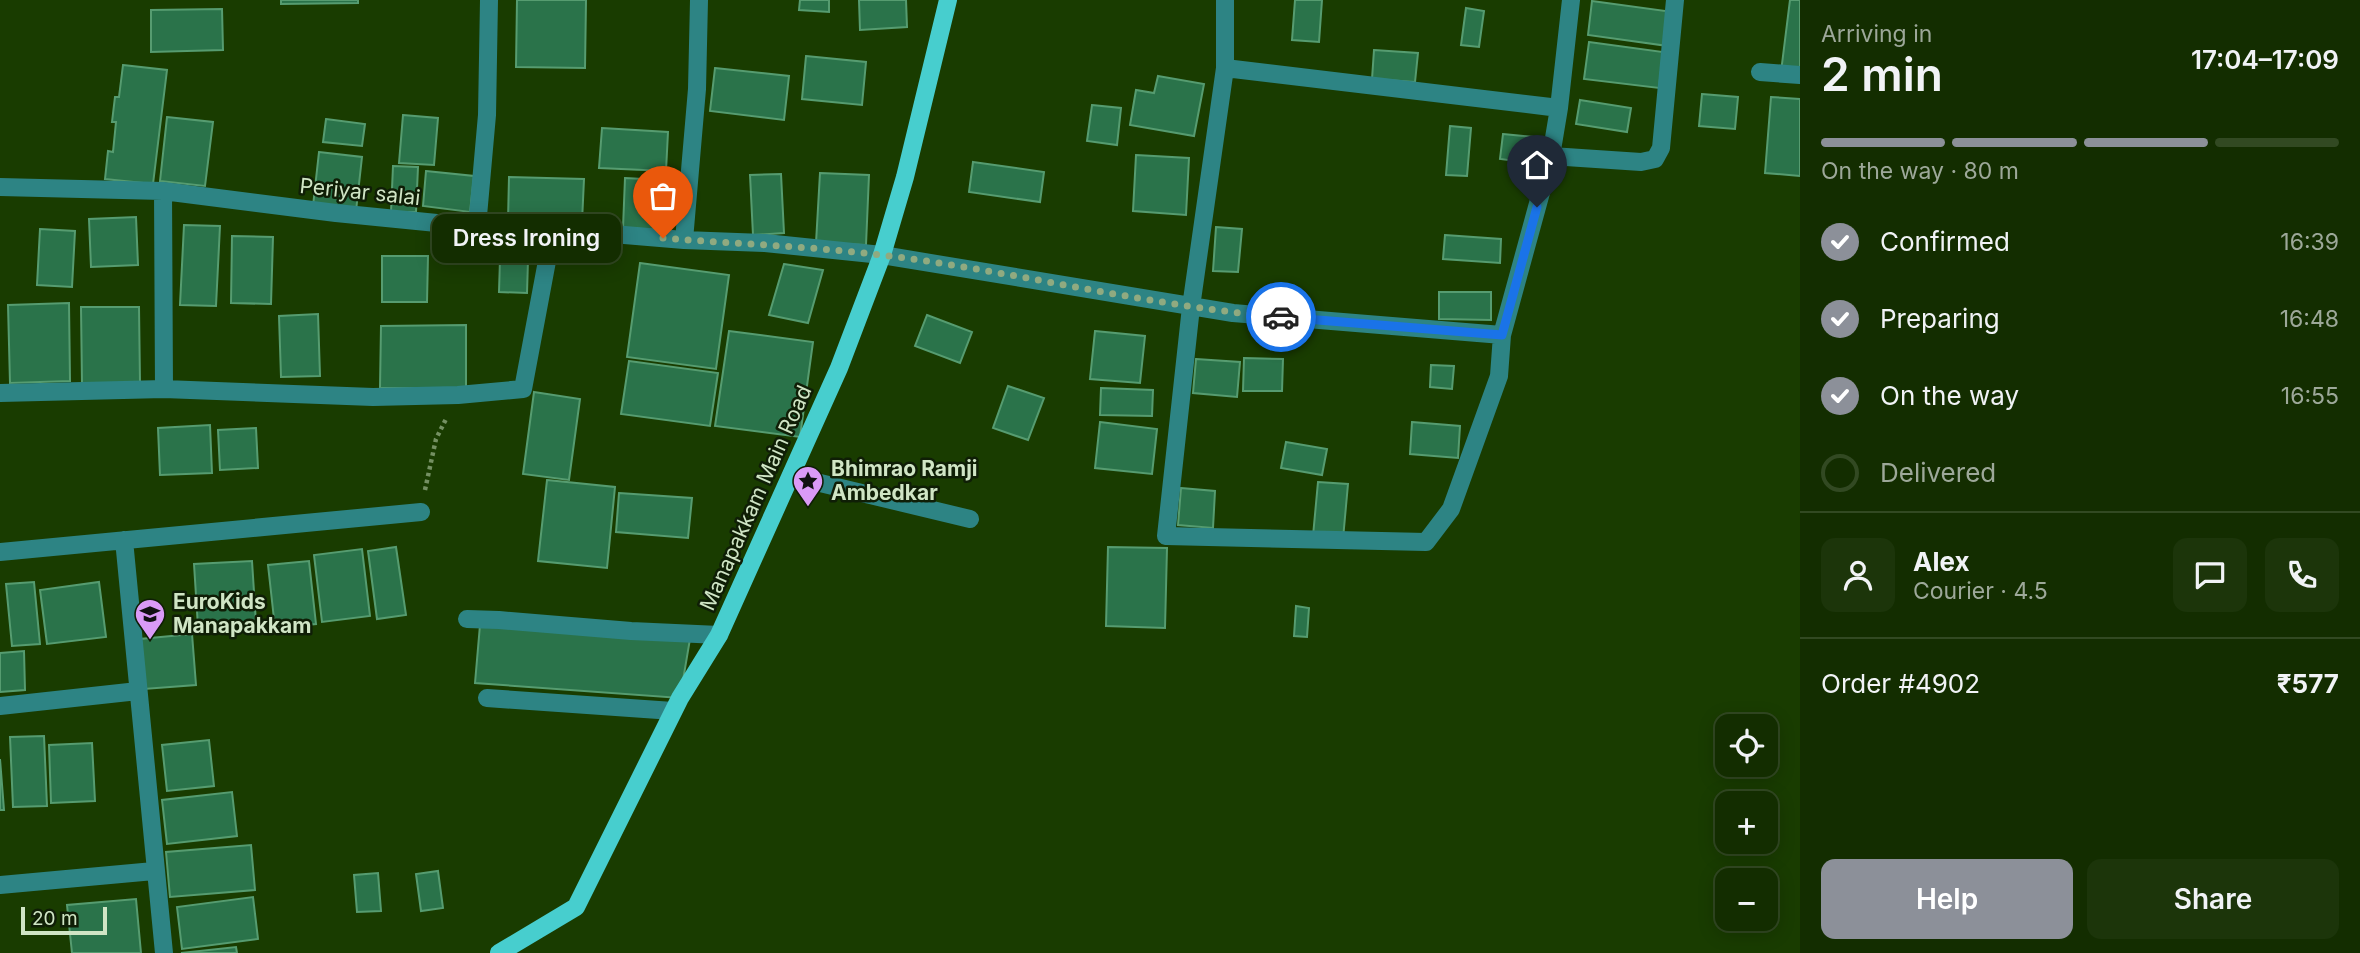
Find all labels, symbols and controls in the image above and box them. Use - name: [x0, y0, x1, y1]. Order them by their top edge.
- text: Arriving in: [1821, 20, 1932, 48]
- text: 17:04–17:09: [2191, 44, 2339, 75]
- text: 2 min: [1821, 46, 1943, 102]
- pin: [1507, 135, 1567, 207]
- icon: home: [1518, 146, 1556, 184]
- text: On the way · 80 m: [1821, 157, 2019, 185]
- pin: [633, 166, 693, 238]
- street label: Periyar salai: [299, 173, 422, 210]
- icon: bag: [644, 177, 682, 215]
- callout: Dress Ironing: [432, 214, 621, 262]
- icon: check: [1821, 223, 1859, 261]
- text: Dress Ironing: [453, 224, 600, 252]
- text: Confirmed: [1880, 226, 2010, 257]
- text: 16:39: [2280, 228, 2339, 256]
- courier: [1246, 282, 1316, 352]
- icon: car: [1262, 298, 1300, 336]
- icon: check: [1821, 300, 1859, 338]
- text: Preparing: [1880, 303, 2000, 334]
- text: 16:48: [2280, 305, 2339, 333]
- icon: check: [1821, 377, 1859, 415]
- text: On the way: [1880, 380, 2019, 411]
- street label: Manapakkam Main Road: [695, 381, 817, 614]
- text: 16:55: [2281, 382, 2339, 410]
- place label: Bhimrao Ramji Ambedkar: [831, 456, 978, 505]
- text: Delivered: [1880, 457, 1996, 488]
- place icon: Bhimrao Ramji Ambedkar: [791, 464, 825, 508]
- button: person: [1821, 538, 1895, 612]
- button: chat: [2173, 538, 2247, 612]
- button: phone: [2265, 538, 2339, 612]
- text: Alex: [1913, 546, 1970, 577]
- text: Courier · 4.5: [1913, 577, 2048, 605]
- place label: EuroKids Manapakkam: [173, 589, 311, 638]
- school or university icon: EuroKids Manapakkam: [133, 597, 167, 641]
- text: Order #4902: [1821, 668, 1980, 699]
- text: ₹577: [2277, 668, 2339, 699]
- map controls: [1715, 714, 1778, 931]
- button: locate: [1715, 714, 1778, 777]
- button: +: [1715, 791, 1778, 854]
- button: Help: [1821, 859, 2073, 939]
- button: Share: [2087, 859, 2339, 939]
- button: −: [1715, 868, 1778, 931]
- scale bar: [21, 904, 107, 936]
- text: 20 m: [32, 907, 78, 930]

